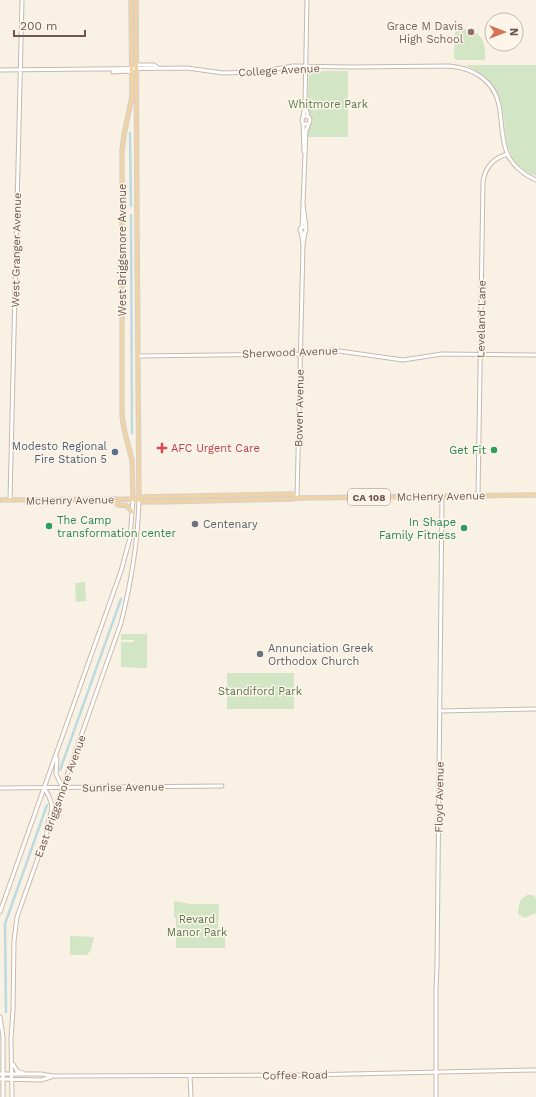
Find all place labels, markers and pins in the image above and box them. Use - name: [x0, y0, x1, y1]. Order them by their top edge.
- place label: Grace M Davis High School: [387, 20, 464, 46]
- marker: Grace M Davis High School: [466, 27, 476, 37]
- place label: Modesto Regional Fire Station 5: [12, 440, 108, 466]
- marker: AFC Urgent Care: [156, 442, 168, 454]
- place label: AFC Urgent Care: [171, 442, 260, 455]
- place label: Get Fit: [449, 444, 486, 457]
- marker: Get Fit: [489, 445, 499, 455]
- marker: Modesto Regional Fire Station 5: [110, 447, 120, 457]
- place label: The Camp transformation center: [57, 514, 176, 540]
- place label: In Shape Family Fitness: [379, 516, 456, 542]
- place label: Centenary: [203, 518, 258, 531]
- marker: Centenary: [190, 519, 200, 529]
- marker: The Camp transformation center: [44, 521, 54, 531]
- marker: In Shape Family Fitness: [459, 523, 469, 533]
- place label: Annunciation Greek Orthodox Church: [268, 642, 373, 668]
- marker: Annunciation Greek Orthodox Church: [255, 649, 265, 659]

